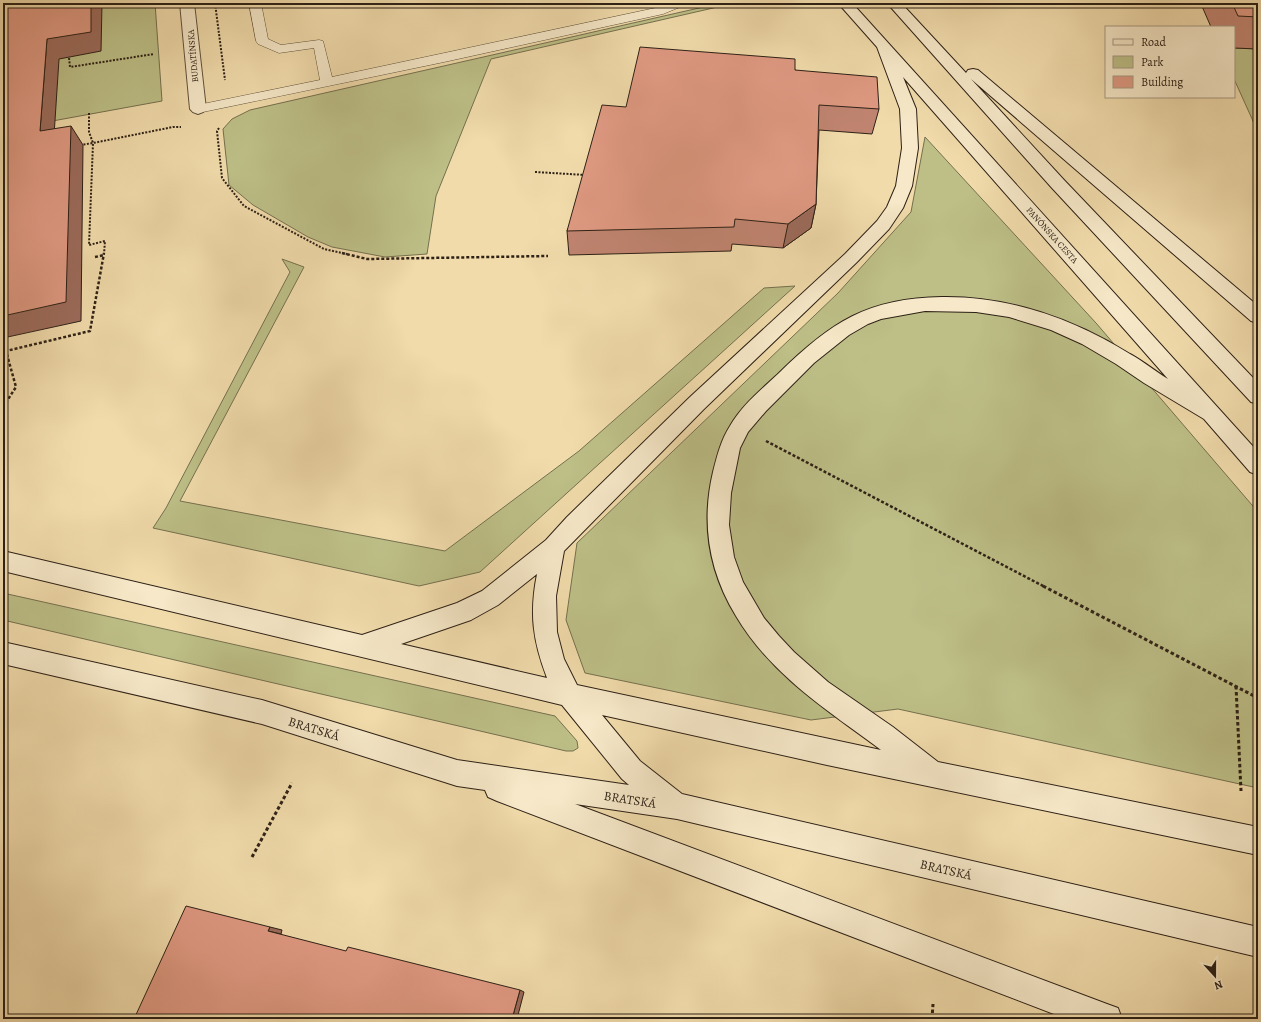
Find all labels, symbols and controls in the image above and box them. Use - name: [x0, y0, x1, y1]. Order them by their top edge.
- legend: [1105, 26, 1235, 98]
- street label: BUDATÍNSKA: [185, 28, 201, 83]
- text: Road: [1141, 34, 1167, 50]
- text: Park: [1141, 54, 1164, 70]
- text: Building: [1141, 74, 1183, 90]
- street label: PANÓNSKA CESTA: [1023, 204, 1081, 266]
- street label: BRATSKÁ: [286, 713, 342, 744]
- street label: BRATSKÁ: [603, 787, 658, 812]
- street label: BRATSKÁ: [918, 855, 974, 884]
- north arrow: [1195, 956, 1235, 996]
- text: N: [1212, 976, 1225, 993]

